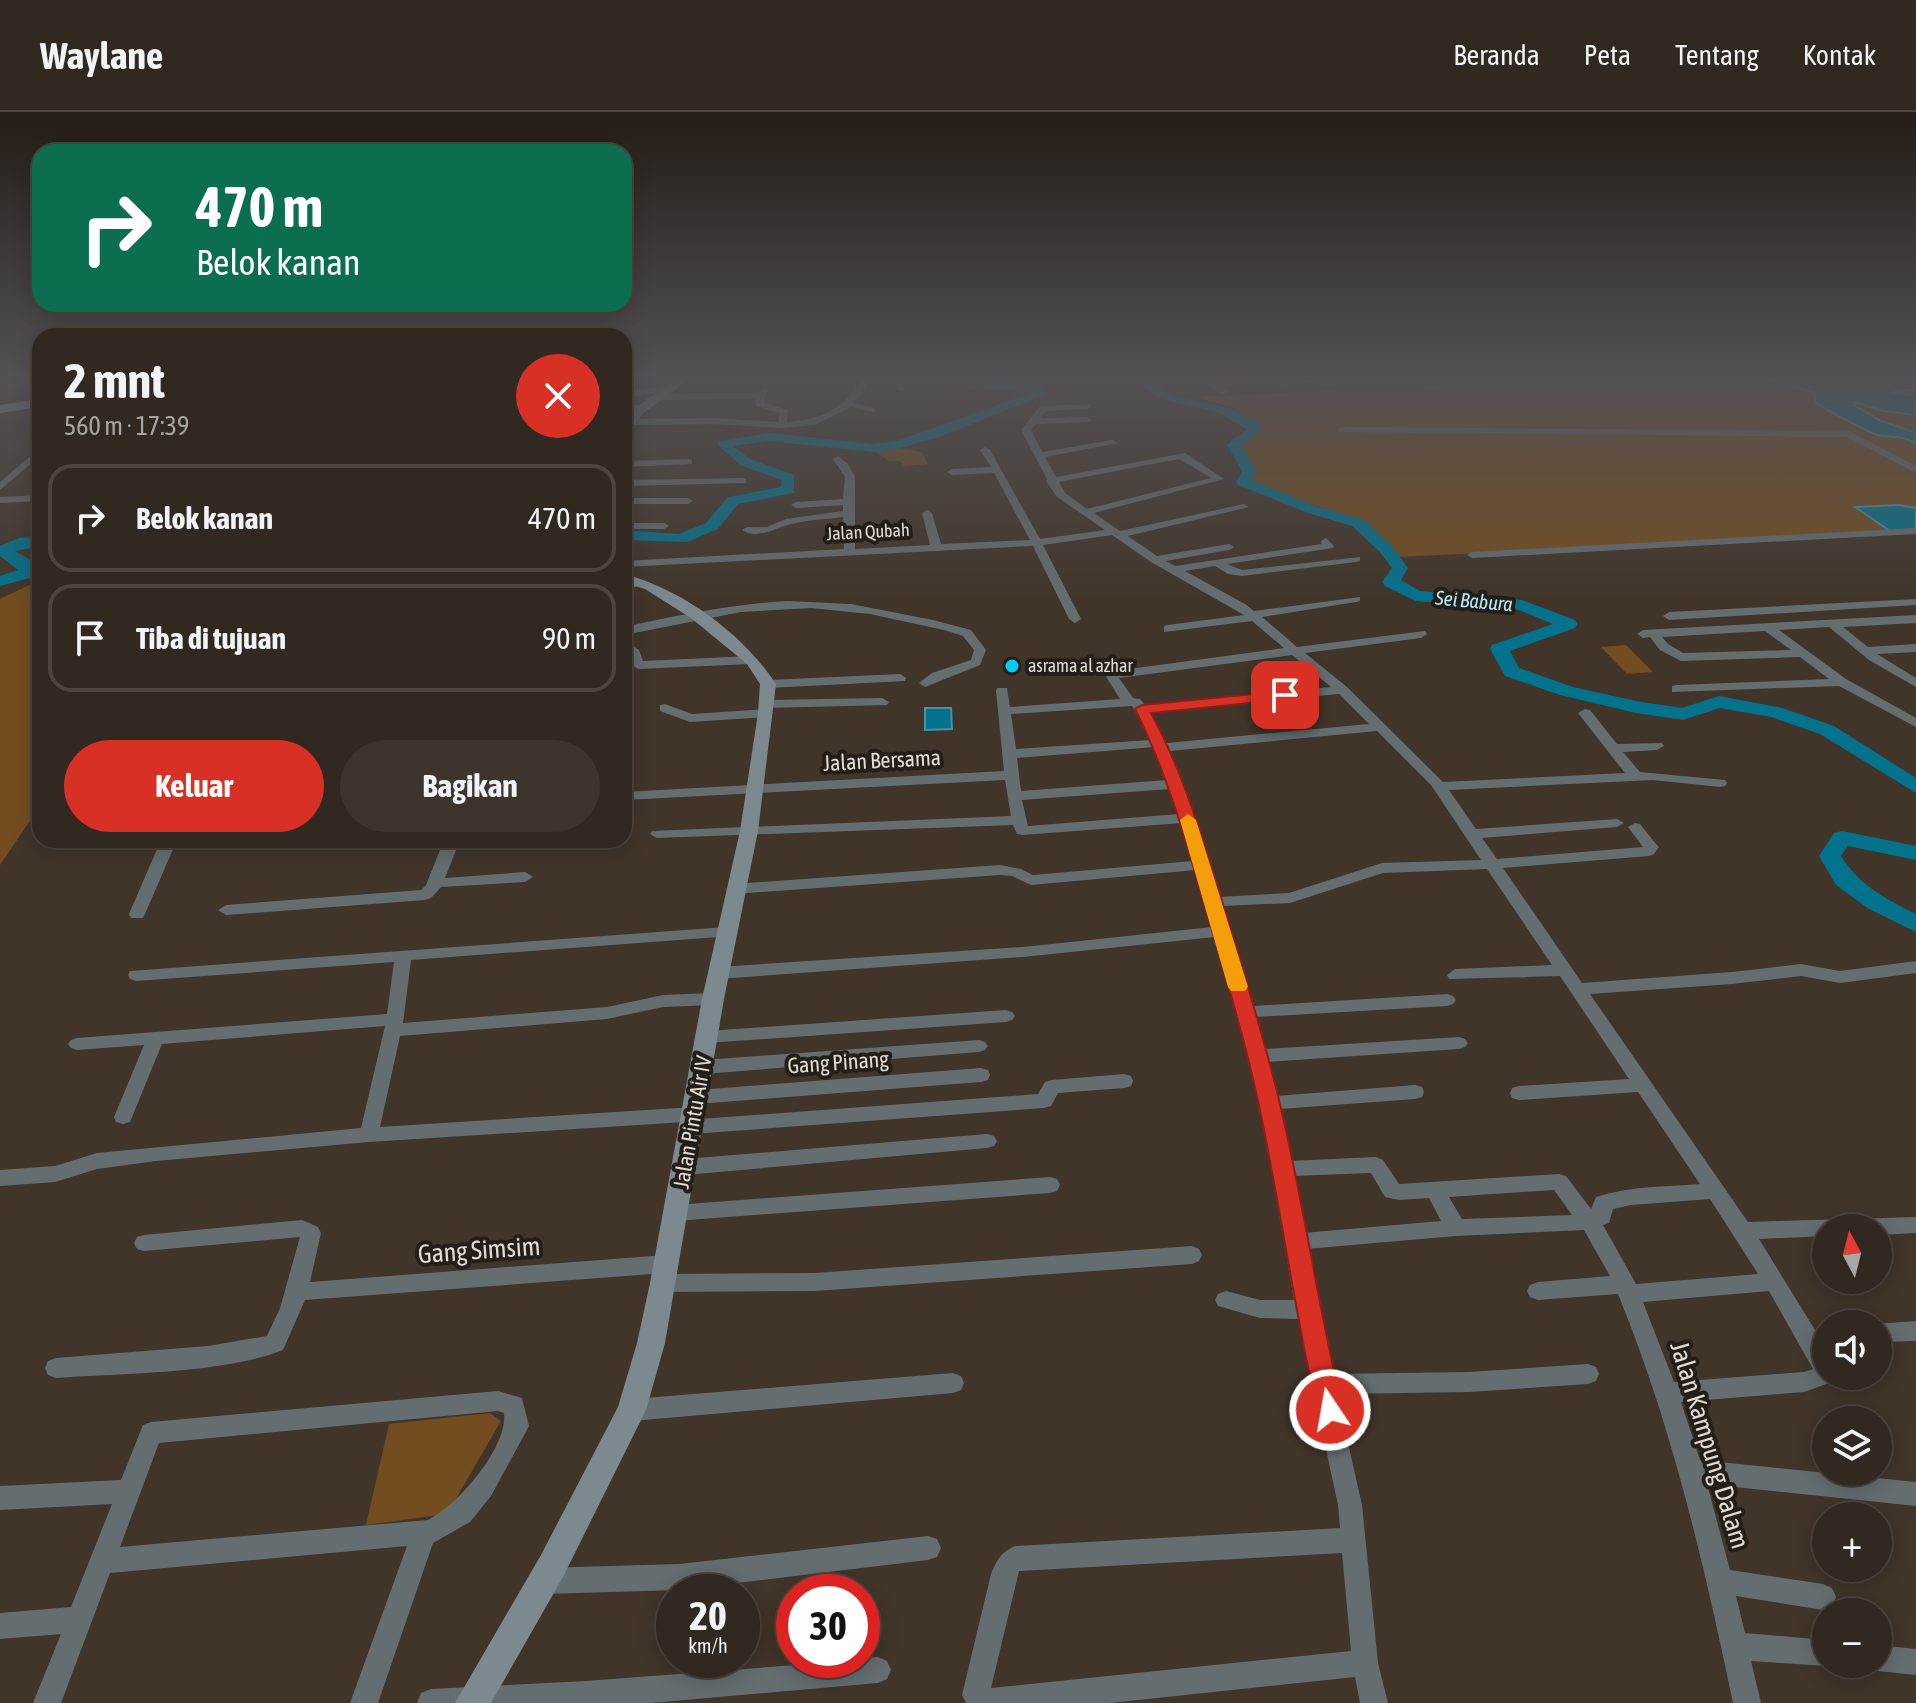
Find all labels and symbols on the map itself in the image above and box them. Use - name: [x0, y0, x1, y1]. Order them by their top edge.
- street label: Jalan Qubah: [826, 519, 910, 544]
- water label: Sei Babura: [1434, 586, 1514, 615]
- place label: asrama al azhar: [1028, 655, 1133, 676]
- marker: asrama al azhar: [1003, 657, 1021, 675]
- pin: [1251, 661, 1319, 729]
- street label: Jalan Bersama: [822, 744, 942, 776]
- street label: Gang Pinang: [786, 1045, 890, 1079]
- street label: Jalan Pintu Air IV: [667, 1053, 717, 1191]
- north arrow: [1812, 1214, 1892, 1294]
- street label: Gang Simsim: [417, 1231, 541, 1269]
- street label: Jalan Kampung Dalam: [1664, 1338, 1756, 1552]
- position arrow: [1288, 1368, 1372, 1452]
- speed limit sign: 30: [776, 1574, 880, 1678]

